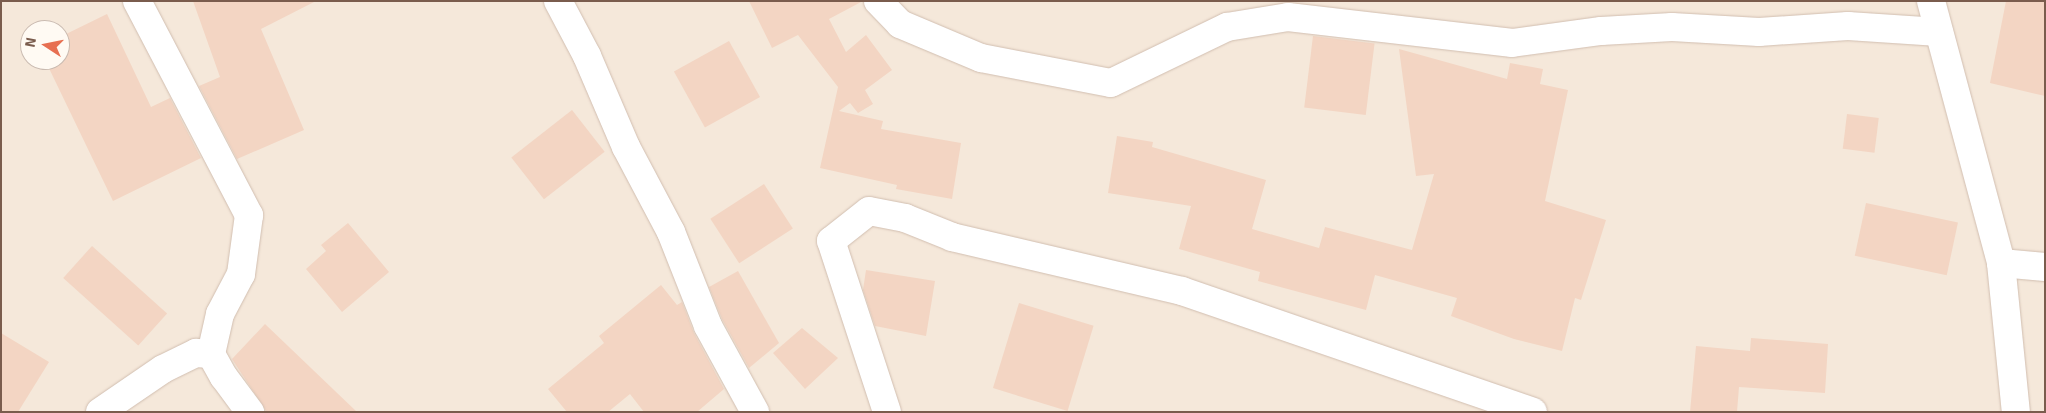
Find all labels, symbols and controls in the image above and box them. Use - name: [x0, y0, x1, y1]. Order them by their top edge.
- north arrow: [20, 20, 70, 70]
- text: N: [21, 36, 40, 49]

